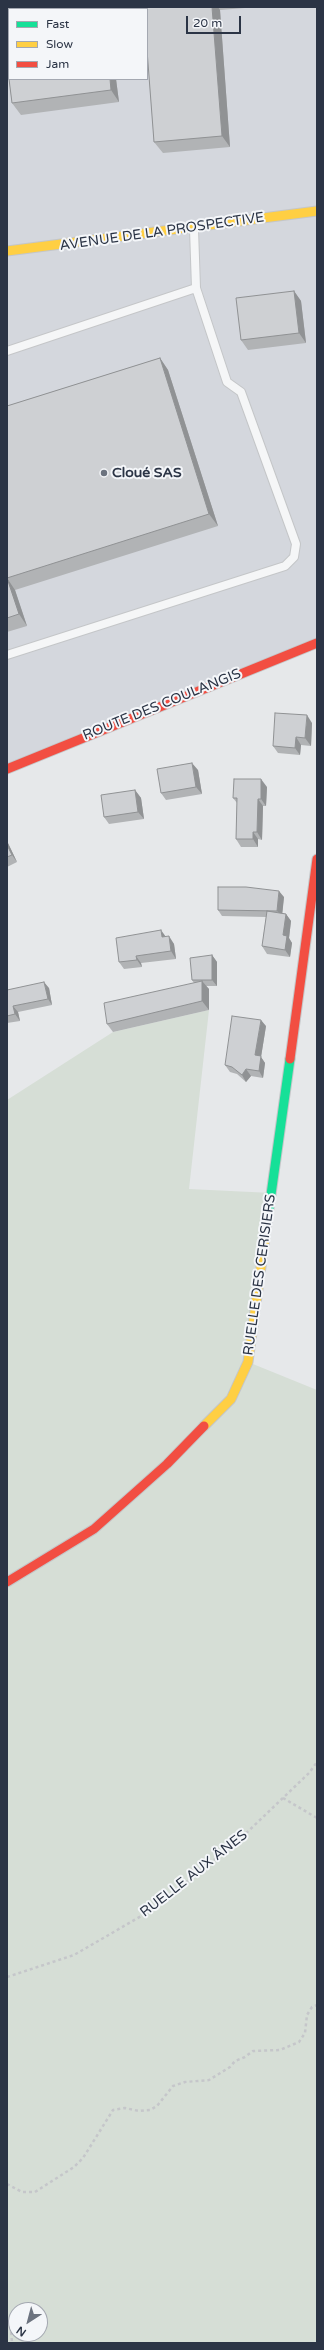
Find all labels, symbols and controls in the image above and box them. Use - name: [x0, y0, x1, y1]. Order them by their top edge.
- legend: [8, 8, 148, 80]
- scale bar: [188, 8, 243, 34]
- text: 20 m: [193, 16, 222, 30]
- text: Fast: [46, 17, 69, 31]
- text: Slow: [46, 37, 73, 51]
- text: Jam: [46, 57, 69, 71]
- street label: AVENUE DE LA PROSPECTIVE: [59, 209, 265, 255]
- place label: Cloué SAS: [112, 465, 182, 481]
- marker: Cloué SAS: [99, 468, 109, 478]
- street label: ROUTE DES COULANGIS: [81, 666, 243, 744]
- street label: RUELLE DES CERISIERS: [240, 1193, 280, 1357]
- street label: RUELLE AUX ÂNES: [137, 1827, 251, 1921]
- north arrow: [8, 2302, 48, 2342]
- text: N: [14, 2323, 29, 2339]

